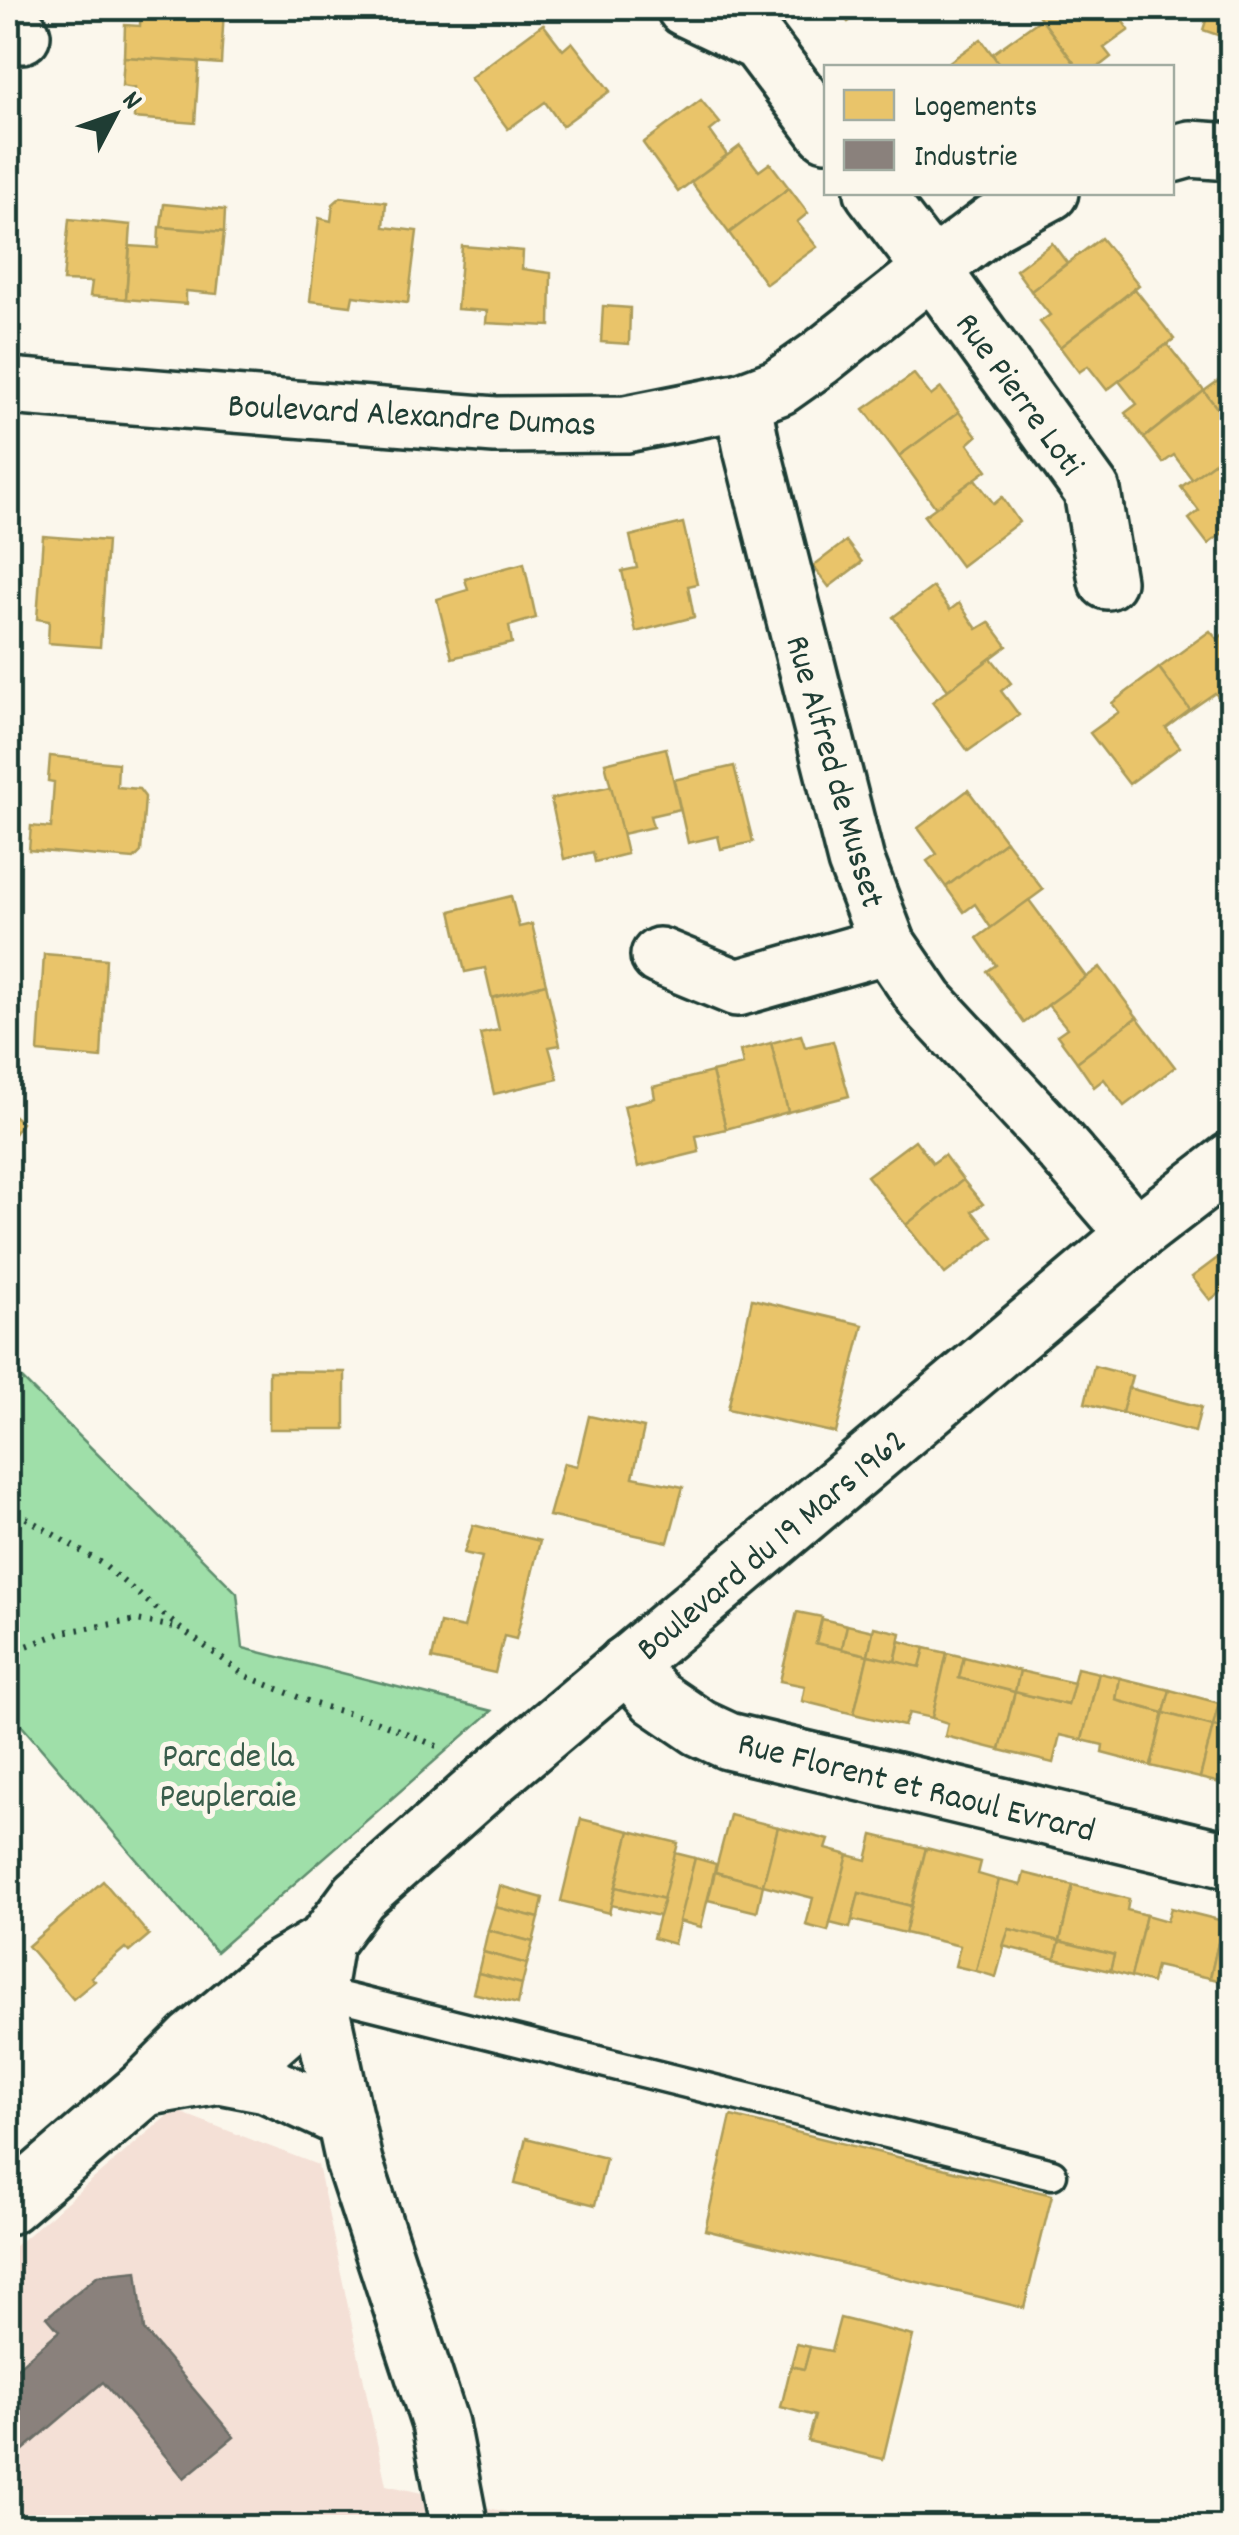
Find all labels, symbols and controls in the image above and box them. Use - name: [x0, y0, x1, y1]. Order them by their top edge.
- north arrow: [65, 65, 165, 165]
- legend: [824, 65, 1174, 195]
- text: N: [110, 84, 150, 120]
- text: Logements: [914, 88, 1037, 131]
- text: Industrie: [914, 138, 1018, 181]
- street label: Rue Pierre Loti: [940, 304, 1094, 488]
- street label: Boulevard Alexandre Dumas: [226, 383, 597, 453]
- street label: Rue Alfred de Musset: [769, 630, 895, 915]
- street label: Boulevard du 19 Mars 1962: [627, 1419, 919, 1675]
- street label: Rue Florent et Raoul Evrard: [732, 1721, 1100, 1858]
- park label: Parc de la Peupleraie: [159, 1734, 297, 1824]

